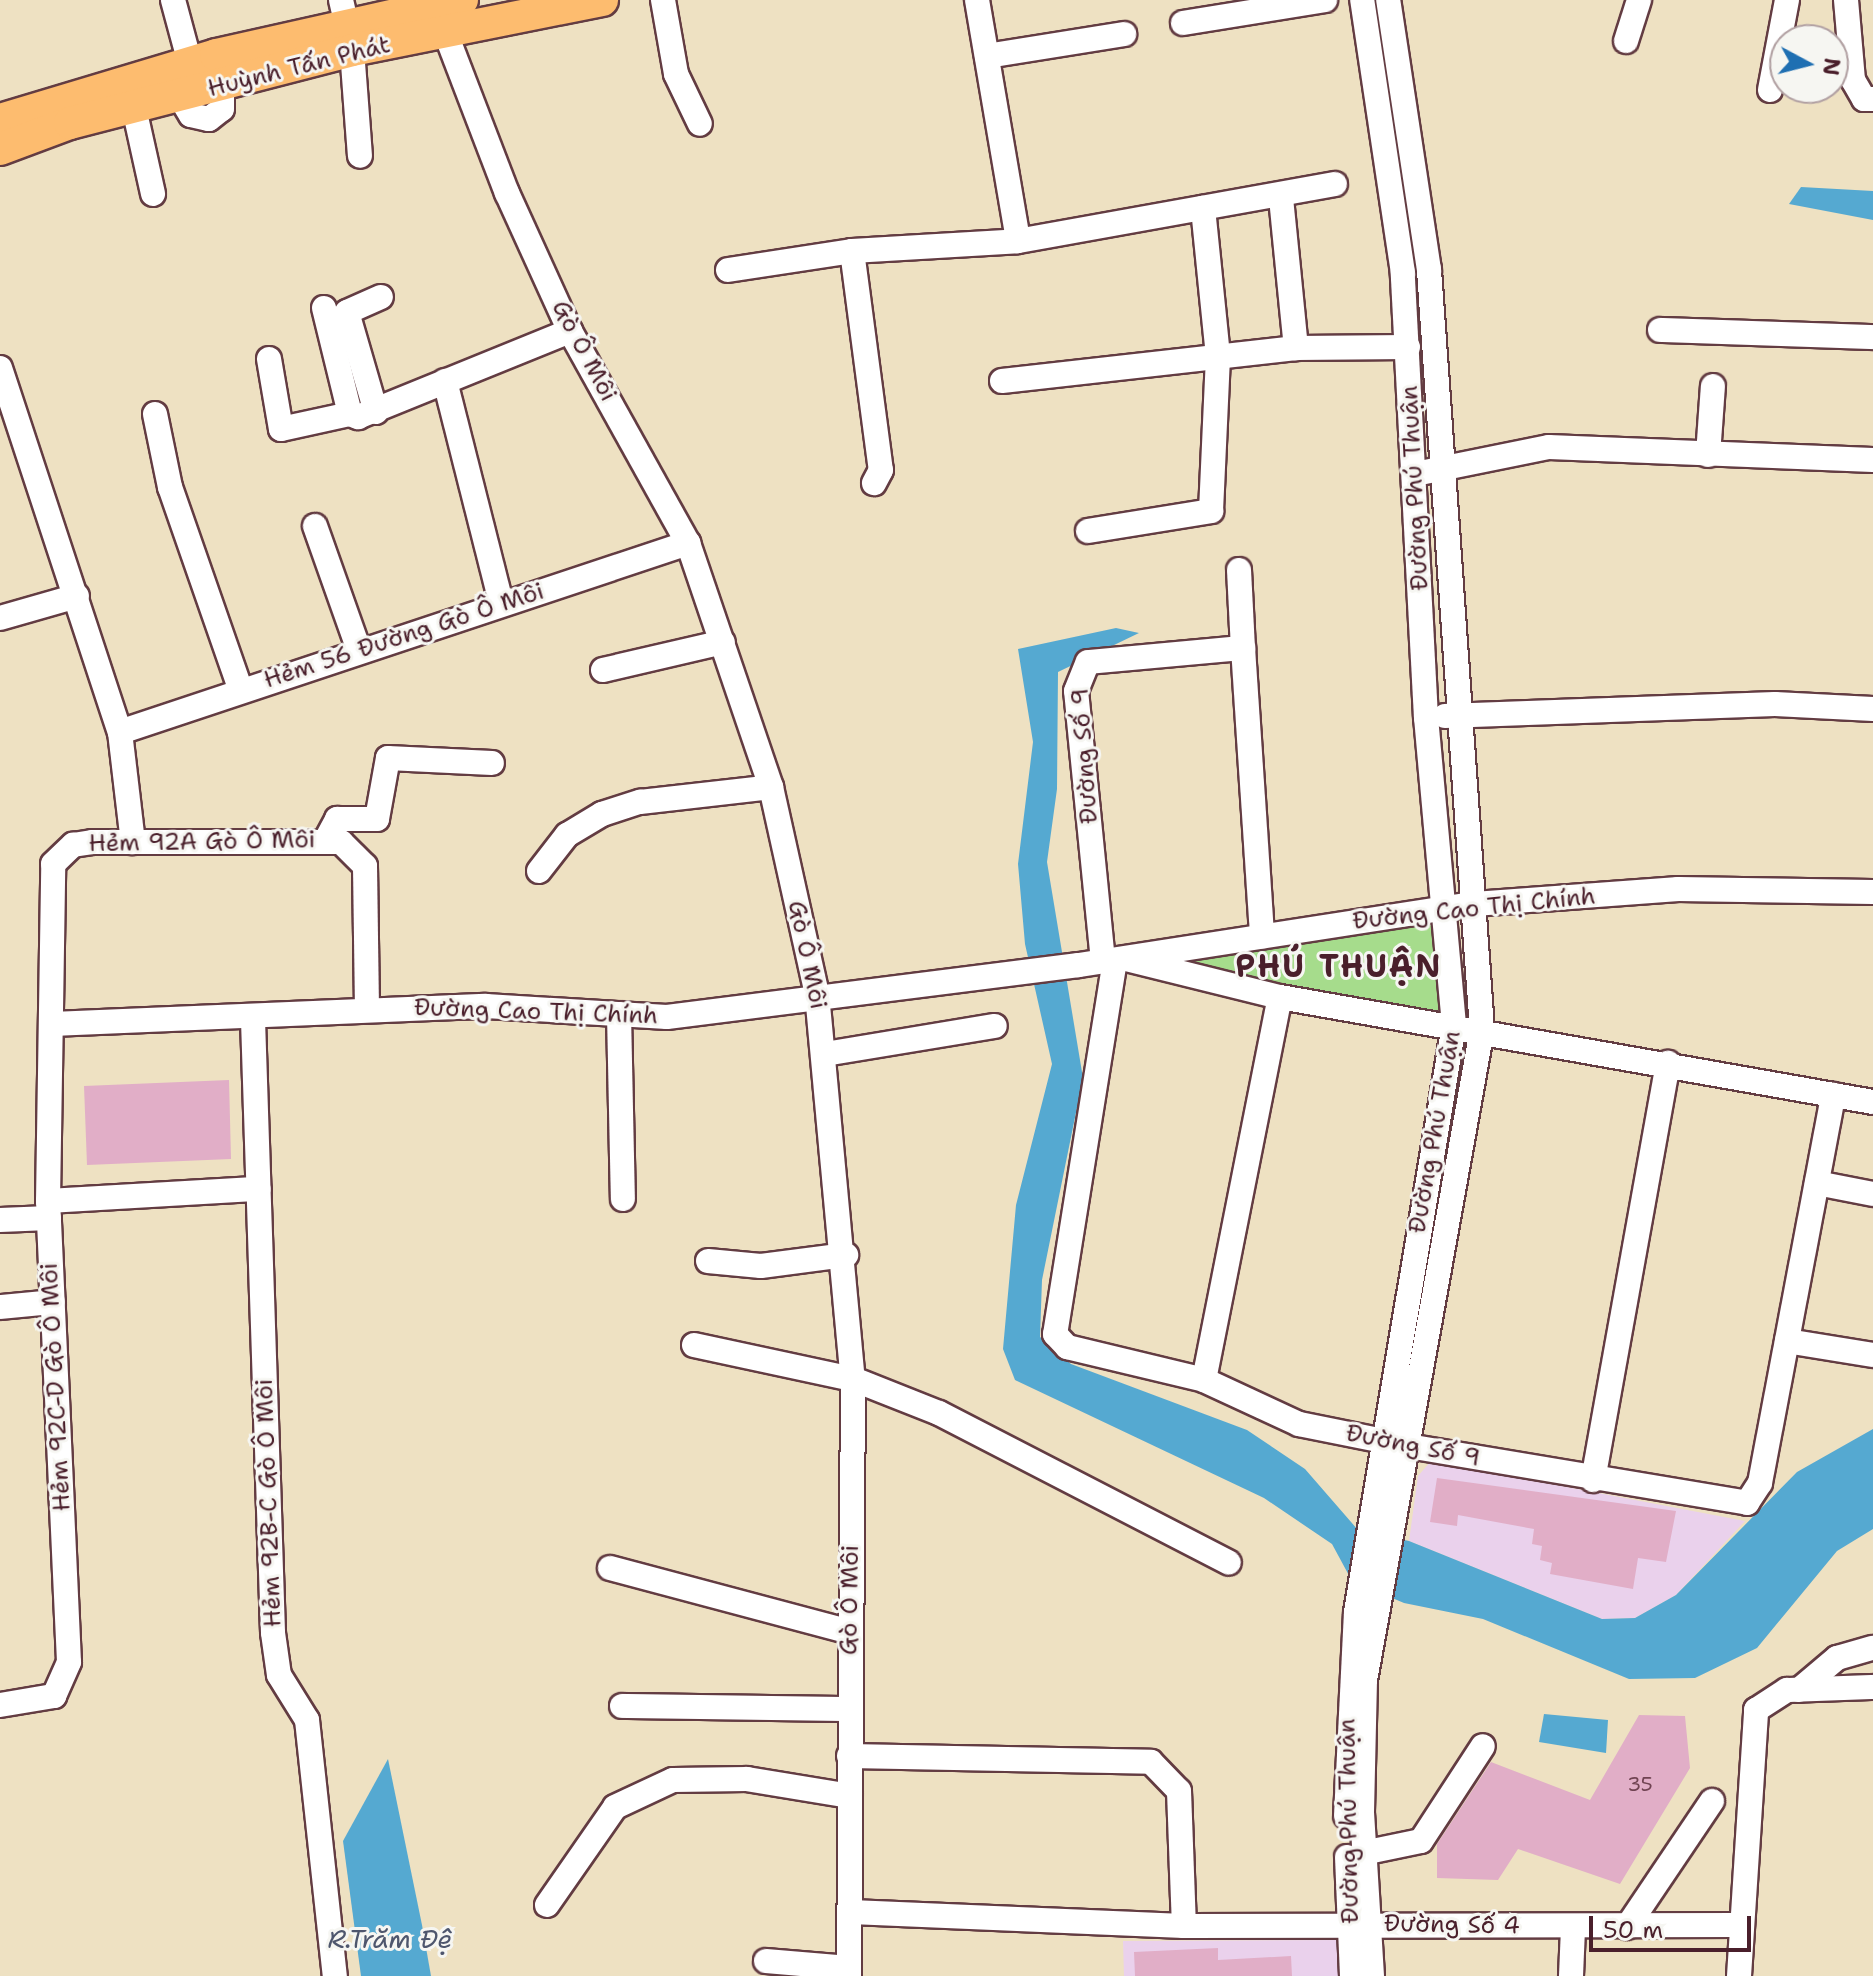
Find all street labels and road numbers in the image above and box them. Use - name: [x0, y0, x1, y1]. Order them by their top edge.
- street label: Huỳnh Tấn Phát: [205, 30, 393, 104]
- street label: Gò Ô Môi: [545, 296, 623, 406]
- street label: Đường Phú Thuận: [1395, 385, 1435, 591]
- street label: Hẻm 56 Đường Gò Ô Môi: [260, 577, 548, 695]
- street label: Đường Số 9: [1066, 687, 1104, 825]
- street label: Hẻm 92A Gò Ô Môi: [88, 826, 316, 858]
- street label: Đường Cao Thị Chính: [1351, 882, 1597, 936]
- street label: Gò Ô Môi: [781, 898, 833, 1012]
- street label: Đường Cao Thị Chính: [414, 993, 658, 1031]
- street label: Đường Phú Thuận: [1403, 1028, 1467, 1236]
- street label: Hẻm 92C-D Gò Ô Môi: [35, 1262, 77, 1512]
- street label: Hẻm 92B-C Gò Ô Môi: [250, 1378, 288, 1628]
- street label: Đường Số 9: [1343, 1419, 1483, 1473]
- street label: Gò Ô Môi: [835, 1545, 865, 1655]
- street label: Đường Phú Thuận: [1333, 1718, 1365, 1924]
- street label: Đường Số 4: [1384, 1909, 1520, 1941]

